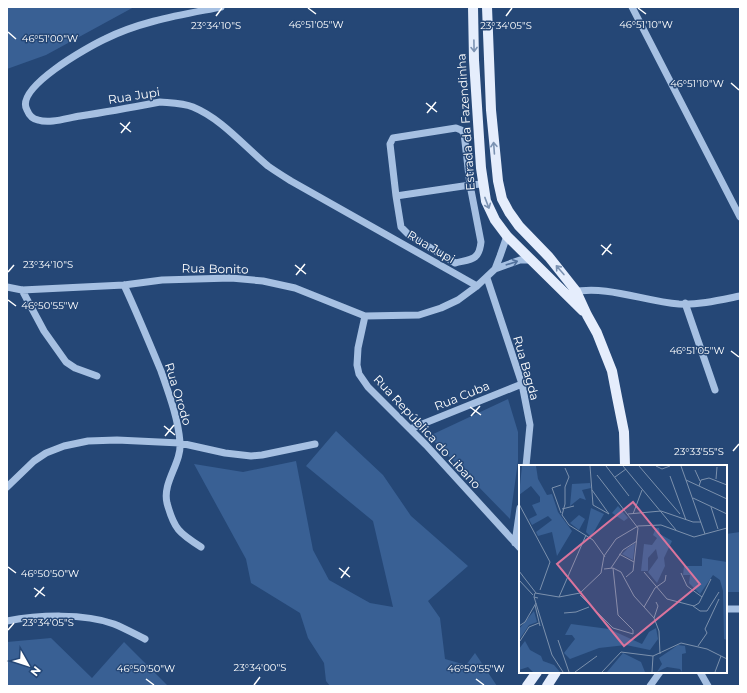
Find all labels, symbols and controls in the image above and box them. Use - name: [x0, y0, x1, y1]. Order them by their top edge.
- text: 46°51'05"W: [288, 18, 344, 31]
- text: 46°51'10"W: [619, 18, 673, 31]
- text: 23°34'10"S: [191, 19, 241, 32]
- text: 23°34'05"S: [480, 19, 532, 32]
- text: 46°51'00"W: [22, 32, 78, 45]
- one-way arrow: [470, 39, 478, 52]
- street label: Estrada da Fazendinha: [453, 53, 478, 191]
- text: 46°51'10"W: [670, 77, 724, 90]
- street label: Rua Jupi: [107, 84, 161, 107]
- one-way arrow: [491, 142, 498, 155]
- one-way arrow: [484, 196, 492, 208]
- street label: Rua Jupi: [405, 227, 458, 266]
- text: 23°34'10"S: [23, 258, 73, 271]
- one-way arrow: [506, 259, 519, 266]
- street label: Rua Bonito: [181, 260, 249, 277]
- one-way arrow: [556, 265, 565, 276]
- text: 46°50'55"W: [21, 299, 79, 312]
- street label: Rua Bagda: [510, 334, 543, 402]
- text: 46°51'05"W: [669, 344, 725, 357]
- street label: Rua Orodo: [162, 361, 195, 427]
- street label: Rua República do Libano: [371, 371, 484, 492]
- street label: Rua Cuba: [432, 378, 492, 413]
- text: 23°33'55"S: [674, 445, 724, 458]
- inset map: [519, 465, 727, 673]
- text: 46°50'50"W: [21, 567, 79, 580]
- text: 23°34'05"S: [22, 616, 74, 629]
- north arrow: [8, 645, 48, 685]
- text: 23°34'00"S: [234, 661, 286, 674]
- text: 46°50'50"W: [117, 662, 175, 675]
- text: 46°50'55"W: [447, 662, 505, 675]
- text: N: [28, 663, 44, 679]

